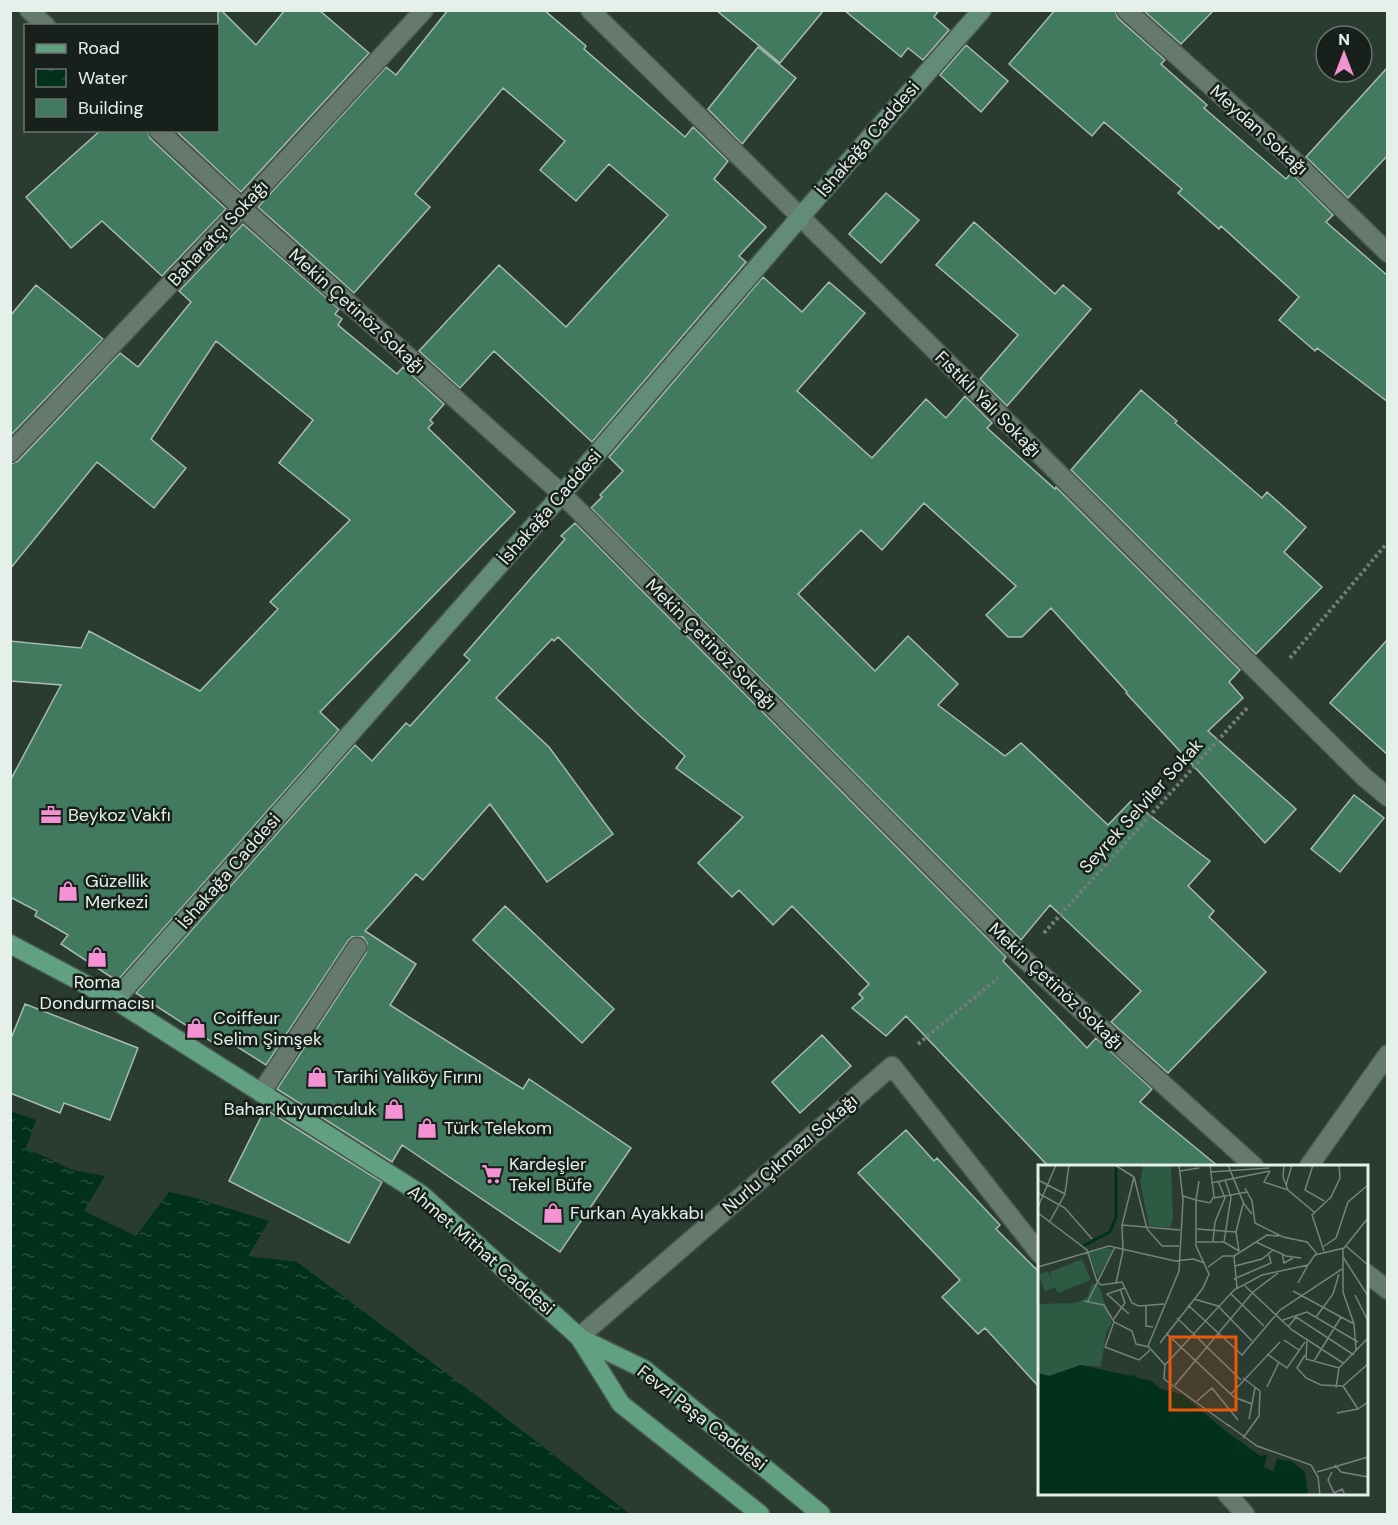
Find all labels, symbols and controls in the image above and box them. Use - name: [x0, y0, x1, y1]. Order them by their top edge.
- legend: [24, 24, 219, 132]
- north arrow: [1314, 24, 1374, 84]
- text: N: [1338, 29, 1350, 50]
- text: Road: [78, 36, 120, 60]
- text: Water: [78, 66, 128, 90]
- street label: İshakağa Caddesi: [811, 76, 925, 202]
- street label: Meydan Sokağı: [1205, 79, 1313, 181]
- text: Building: [78, 96, 143, 120]
- street label: Baharatçı Sokağı: [163, 175, 273, 291]
- street label: Mekin Çetinöz Sokağı: [284, 243, 430, 379]
- street label: Fıstıklı Yalı Sokağı: [930, 346, 1046, 462]
- street label: İshakağa Caddesi: [493, 444, 607, 570]
- street label: Mekin Çetinöz Sokağı: [640, 573, 782, 715]
- street label: Seyrek Selviler Sokak: [1074, 733, 1208, 879]
- office icon: Beykoz Vakfı: [39, 803, 63, 827]
- place label: Beykoz Vakfı: [68, 803, 171, 827]
- street label: İshakağa Caddesi: [172, 808, 286, 934]
- place label: Güzellik Merkezi: [85, 869, 149, 914]
- shop icon: Güzellik Merkezi: [56, 879, 80, 903]
- street label: Mekin Çetinöz Sokağı: [983, 917, 1129, 1055]
- shop icon: Roma Dondurmacısı: [85, 945, 109, 969]
- place label: Roma Dondurmacısı: [40, 970, 154, 1015]
- place label: Coiffeur Selim Şimşek: [213, 1006, 322, 1051]
- shop icon: Coiffeur Selim Şimşek: [184, 1016, 208, 1040]
- shop icon: Tarihi Yalıköy Fırını: [305, 1065, 329, 1089]
- place label: Tarihi Yalıköy Fırını: [334, 1065, 482, 1089]
- street label: Nurlu Çıkmazı Sokağı: [717, 1089, 863, 1219]
- place label: Bahar Kuyumculuk: [224, 1097, 377, 1121]
- shop icon: Bahar Kuyumculuk: [382, 1097, 406, 1121]
- shop icon: Türk Telekom: [415, 1116, 439, 1140]
- place label: Türk Telekom: [444, 1116, 552, 1140]
- place label: Kardeşler Tekel Büfe: [509, 1152, 592, 1197]
- supermarket icon: Kardeşler Tekel Büfe: [480, 1162, 504, 1186]
- inset map: [1038, 1165, 1368, 1495]
- street label: Ahmet Mithat Caddesi: [402, 1180, 560, 1320]
- shop icon: Furkan Ayakkabı: [541, 1201, 565, 1225]
- place label: Furkan Ayakkabı: [570, 1201, 704, 1225]
- street label: Fevzi Paşa Caddesi: [632, 1360, 772, 1476]

